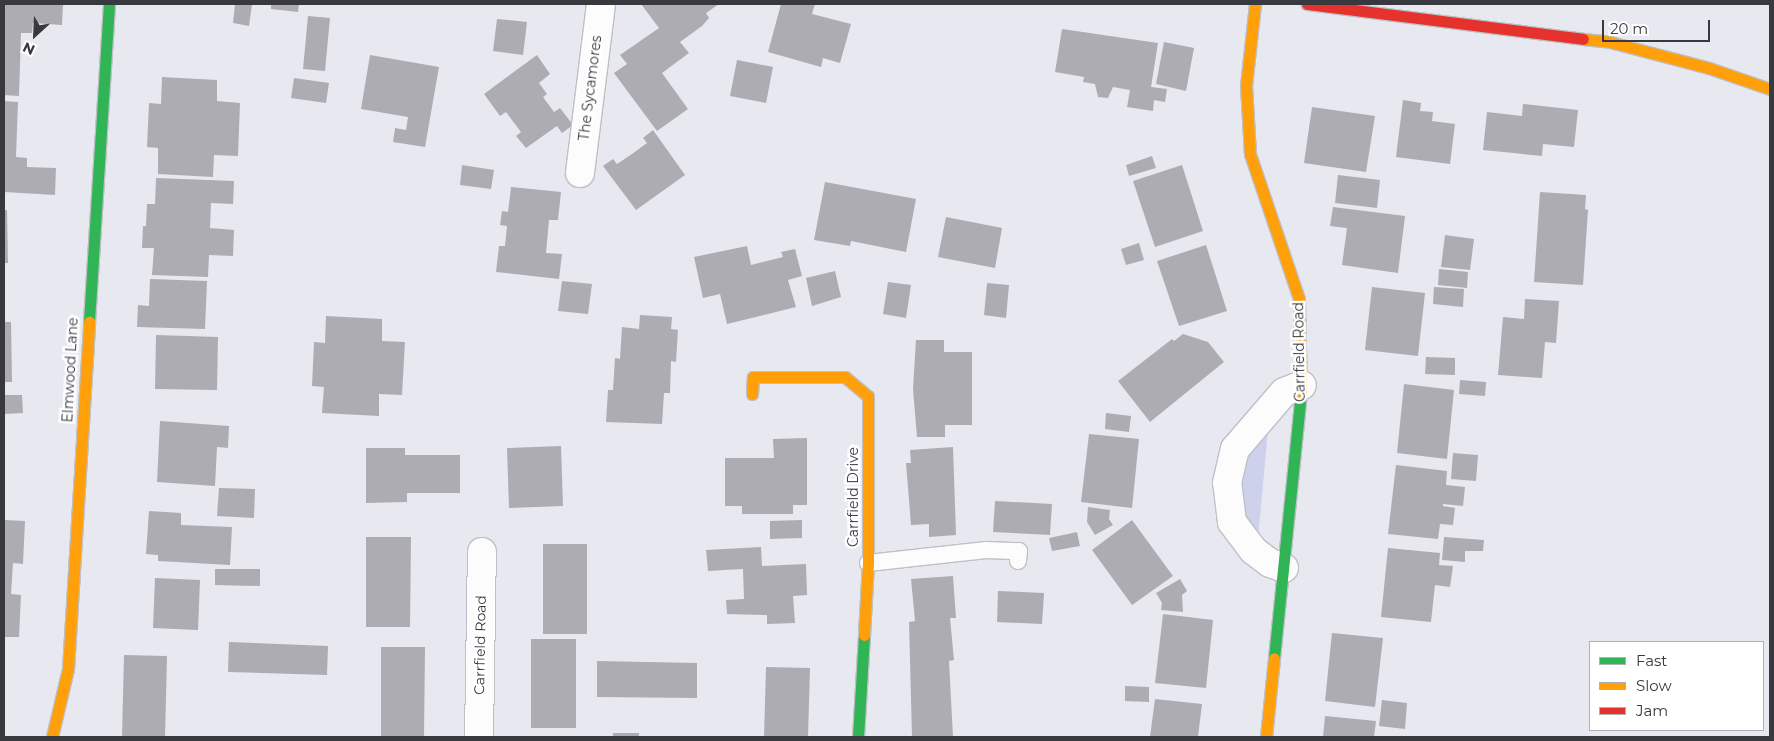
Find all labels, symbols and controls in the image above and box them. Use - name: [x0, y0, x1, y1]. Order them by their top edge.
- north arrow: [10, 10, 60, 60]
- scale bar: [1604, 10, 1712, 42]
- text: 20 m: [1610, 19, 1648, 38]
- street label: The Sycamores: [575, 34, 605, 142]
- text: N: [20, 38, 38, 59]
- street label: Carrfield Road: [1290, 302, 1308, 402]
- street label: Elmwood Lane: [59, 317, 81, 423]
- street label: Carrfield Drive: [845, 447, 861, 547]
- street label: Carrfield Road: [471, 595, 489, 695]
- legend: [1589, 641, 1764, 731]
- text: Fast: [1636, 651, 1667, 670]
- text: Slow: [1636, 676, 1672, 695]
- text: Jam: [1636, 701, 1668, 720]

